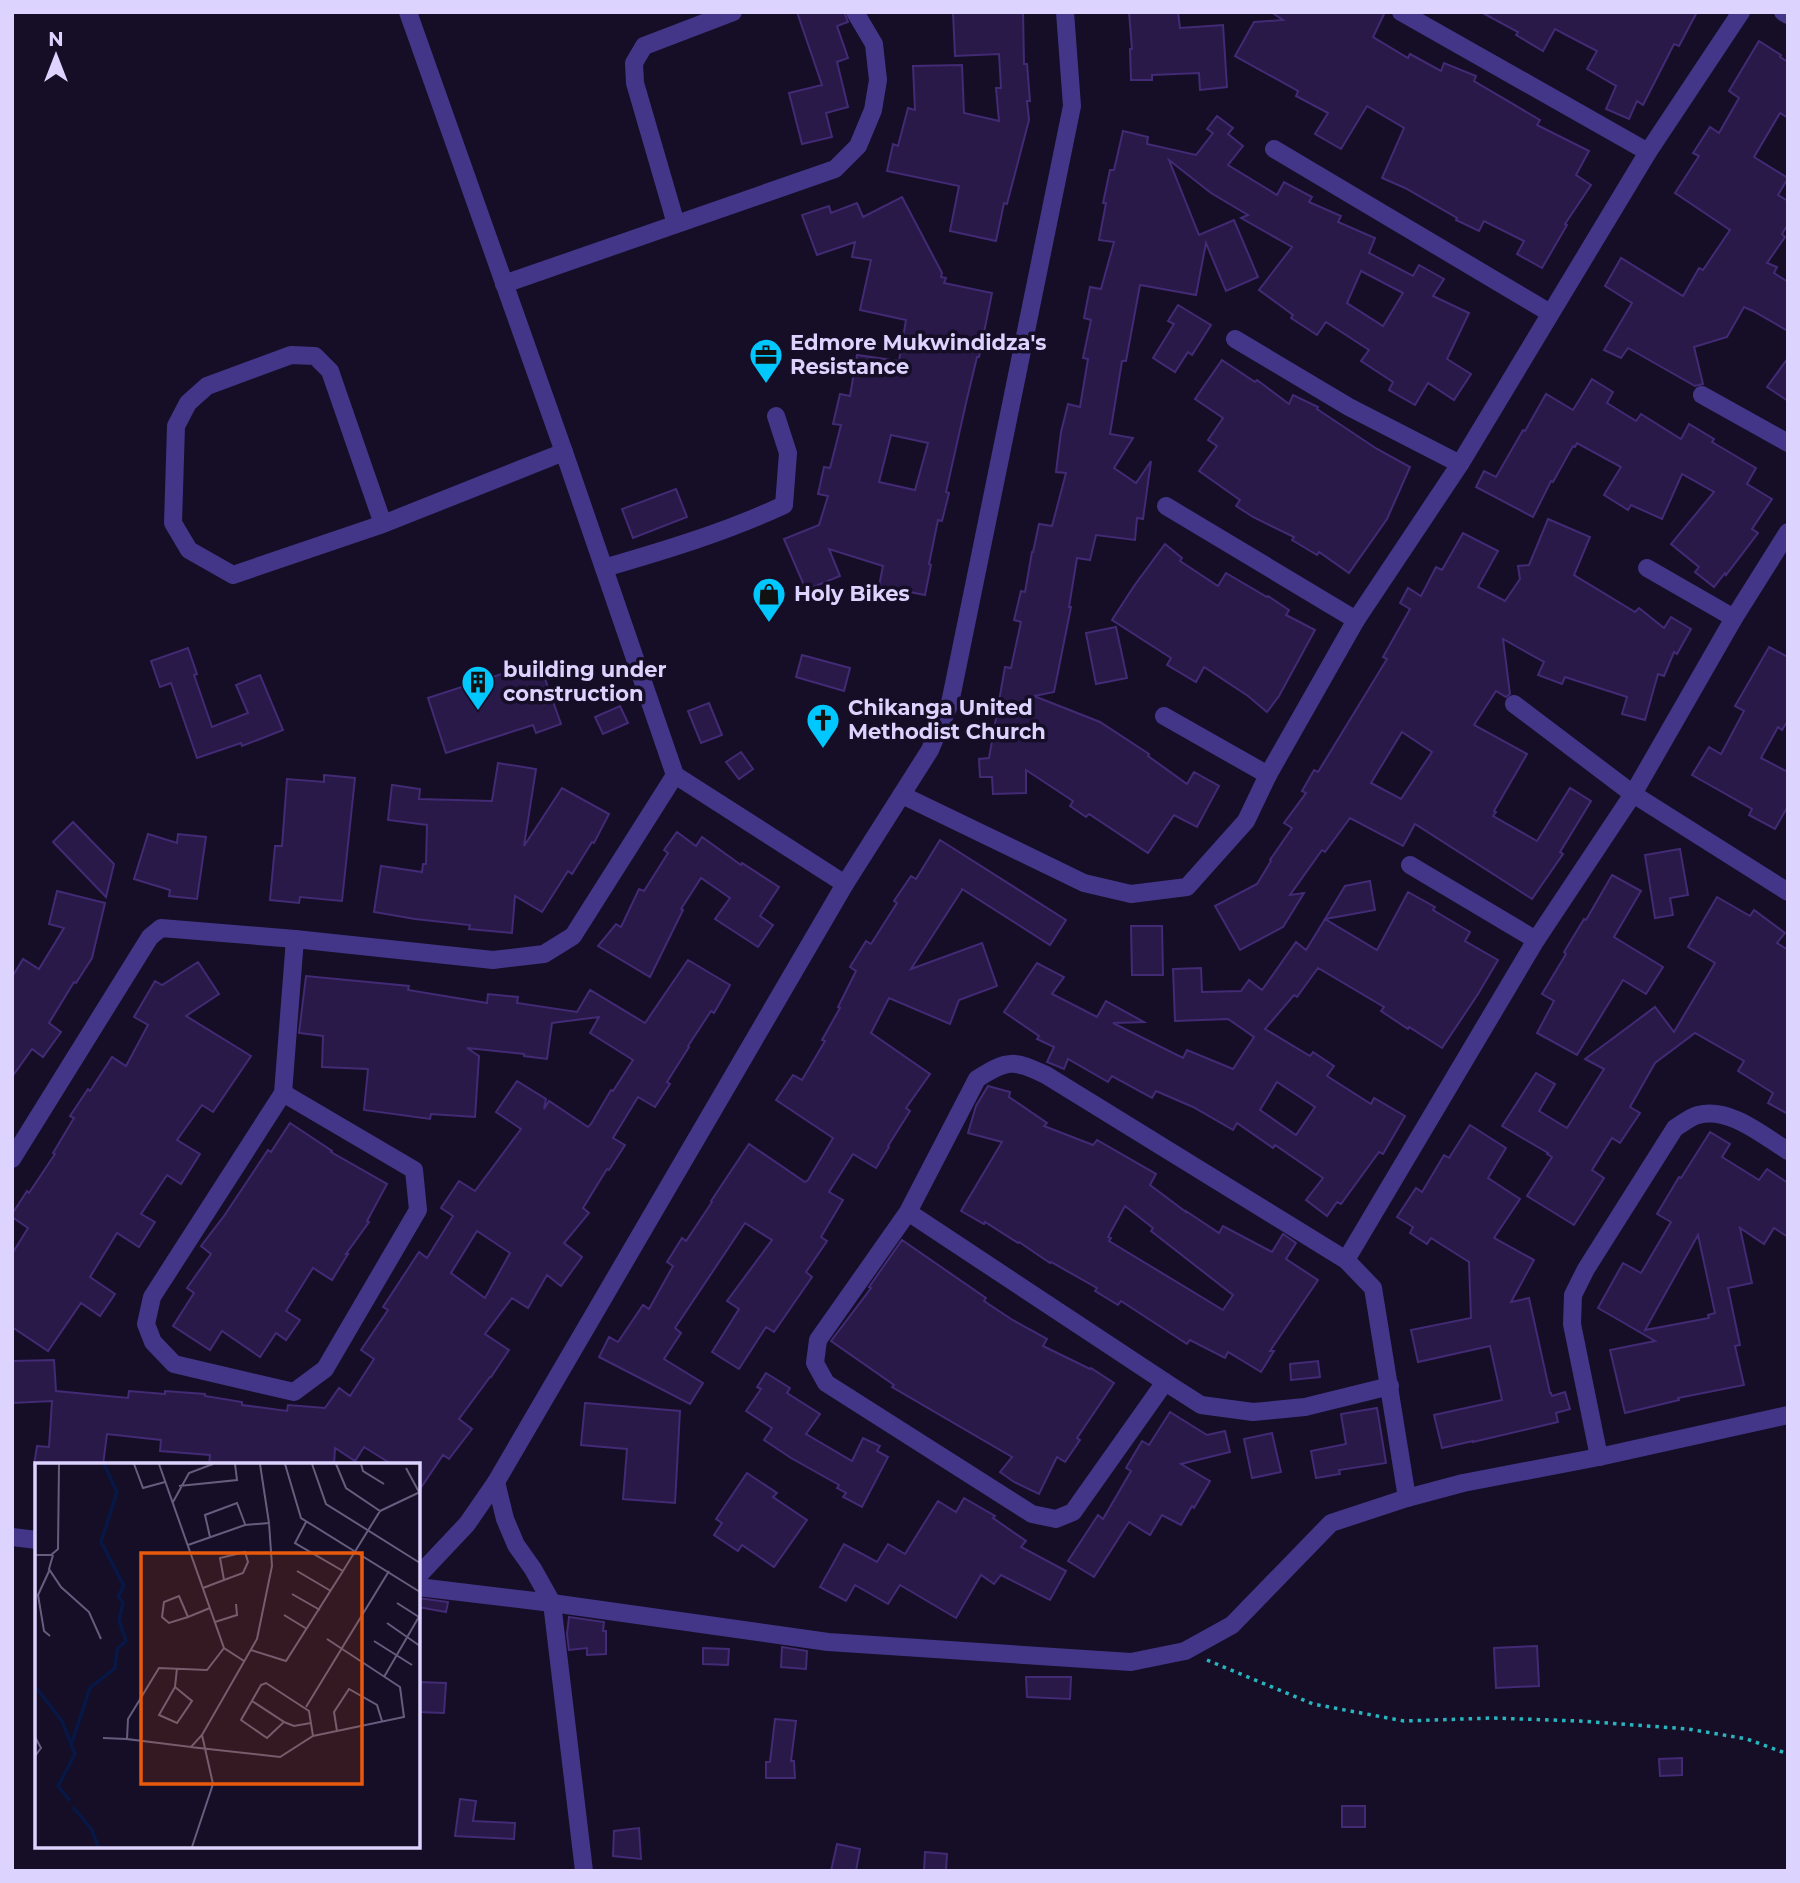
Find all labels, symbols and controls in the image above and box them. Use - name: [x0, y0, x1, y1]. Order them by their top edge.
- north arrow: [21, 21, 91, 91]
- text: N: [48, 28, 64, 51]
- place label: Edmore Mukwindidza's Resistance: [790, 330, 1046, 379]
- office icon: Edmore Mukwindidza's Resistance: [747, 336, 785, 385]
- shop icon: Holy Bikes: [750, 575, 788, 624]
- place label: Holy Bikes: [794, 581, 910, 606]
- place label: building under construction: [503, 657, 667, 706]
- building icon: building under construction: [459, 663, 497, 712]
- place label: Chikanga United Methodist Church: [848, 695, 1046, 744]
- church icon: Chikanga United Methodist Church: [804, 701, 842, 750]
- inset map: [35, 1463, 420, 1848]

